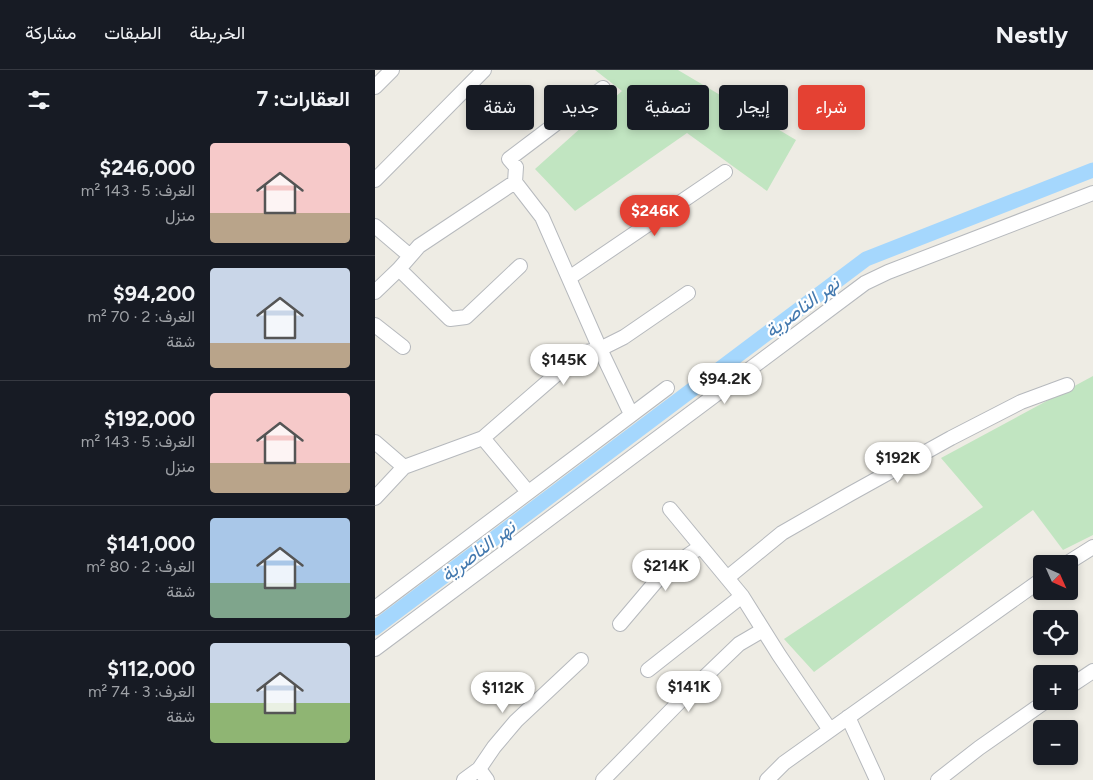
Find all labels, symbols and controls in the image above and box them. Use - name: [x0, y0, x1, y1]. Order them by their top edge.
- text: Nestly: [996, 20, 1068, 49]
- text: مشاركة: [25, 22, 76, 44]
- text: الطبقات: [104, 22, 161, 44]
- text: الخريطة: [189, 22, 245, 44]
- chip: شقة: [466, 85, 534, 130]
- chip: جديد: [544, 85, 617, 130]
- chip: تصفية: [627, 85, 709, 130]
- chip: إيجار: [719, 85, 788, 130]
- chip: شراء: [798, 85, 865, 130]
- icon: filters: [25, 86, 53, 114]
- text: العقارات: 7: [257, 86, 350, 111]
- text: $246,000: [100, 155, 195, 180]
- icon: home: [250, 163, 310, 223]
- text: الغرف: 5 · 143 m²: [81, 181, 195, 200]
- pin: $246K: [620, 194, 690, 237]
- text: $246K: [631, 201, 679, 220]
- text: منزل: [165, 206, 195, 225]
- water label: نهر الناصرية: [760, 271, 845, 342]
- text: $94,200: [113, 281, 195, 306]
- icon: home: [250, 288, 310, 348]
- text: الغرف: 2 · 70 m²: [87, 307, 195, 326]
- text: شقة: [166, 332, 195, 351]
- pin: $145K: [529, 344, 599, 386]
- text: $145K: [541, 350, 587, 369]
- pin: $94.2K: [684, 362, 766, 405]
- text: $94.2K: [699, 369, 751, 388]
- text: $192,000: [104, 406, 195, 431]
- icon: home: [250, 413, 310, 473]
- text: الغرف: 5 · 143 m²: [81, 432, 195, 451]
- pin: $192K: [863, 442, 933, 484]
- text: $192K: [876, 448, 920, 467]
- text: منزل: [165, 457, 195, 476]
- water label: نهر الناصرية: [436, 515, 521, 586]
- text: $141,000: [106, 531, 195, 556]
- icon: home: [250, 538, 310, 598]
- pin: $214K: [631, 550, 701, 592]
- north arrow: [1033, 555, 1077, 600]
- map controls: [1033, 555, 1078, 765]
- text: $214K: [643, 556, 689, 575]
- text: الغرف: 2 · 80 m²: [86, 557, 195, 576]
- text: شقة: [166, 582, 195, 601]
- button: locate: [1033, 610, 1078, 655]
- text: $112,000: [107, 656, 195, 681]
- icon: home: [250, 663, 310, 723]
- button: +: [1033, 665, 1078, 710]
- pin: $141K: [654, 670, 724, 713]
- pin: $112K: [468, 672, 538, 714]
- text: $141K: [667, 677, 711, 696]
- text: $112K: [482, 678, 524, 697]
- text: الغرف: 3 · 74 m²: [88, 682, 195, 701]
- text: شقة: [166, 707, 195, 726]
- button: −: [1033, 720, 1078, 765]

